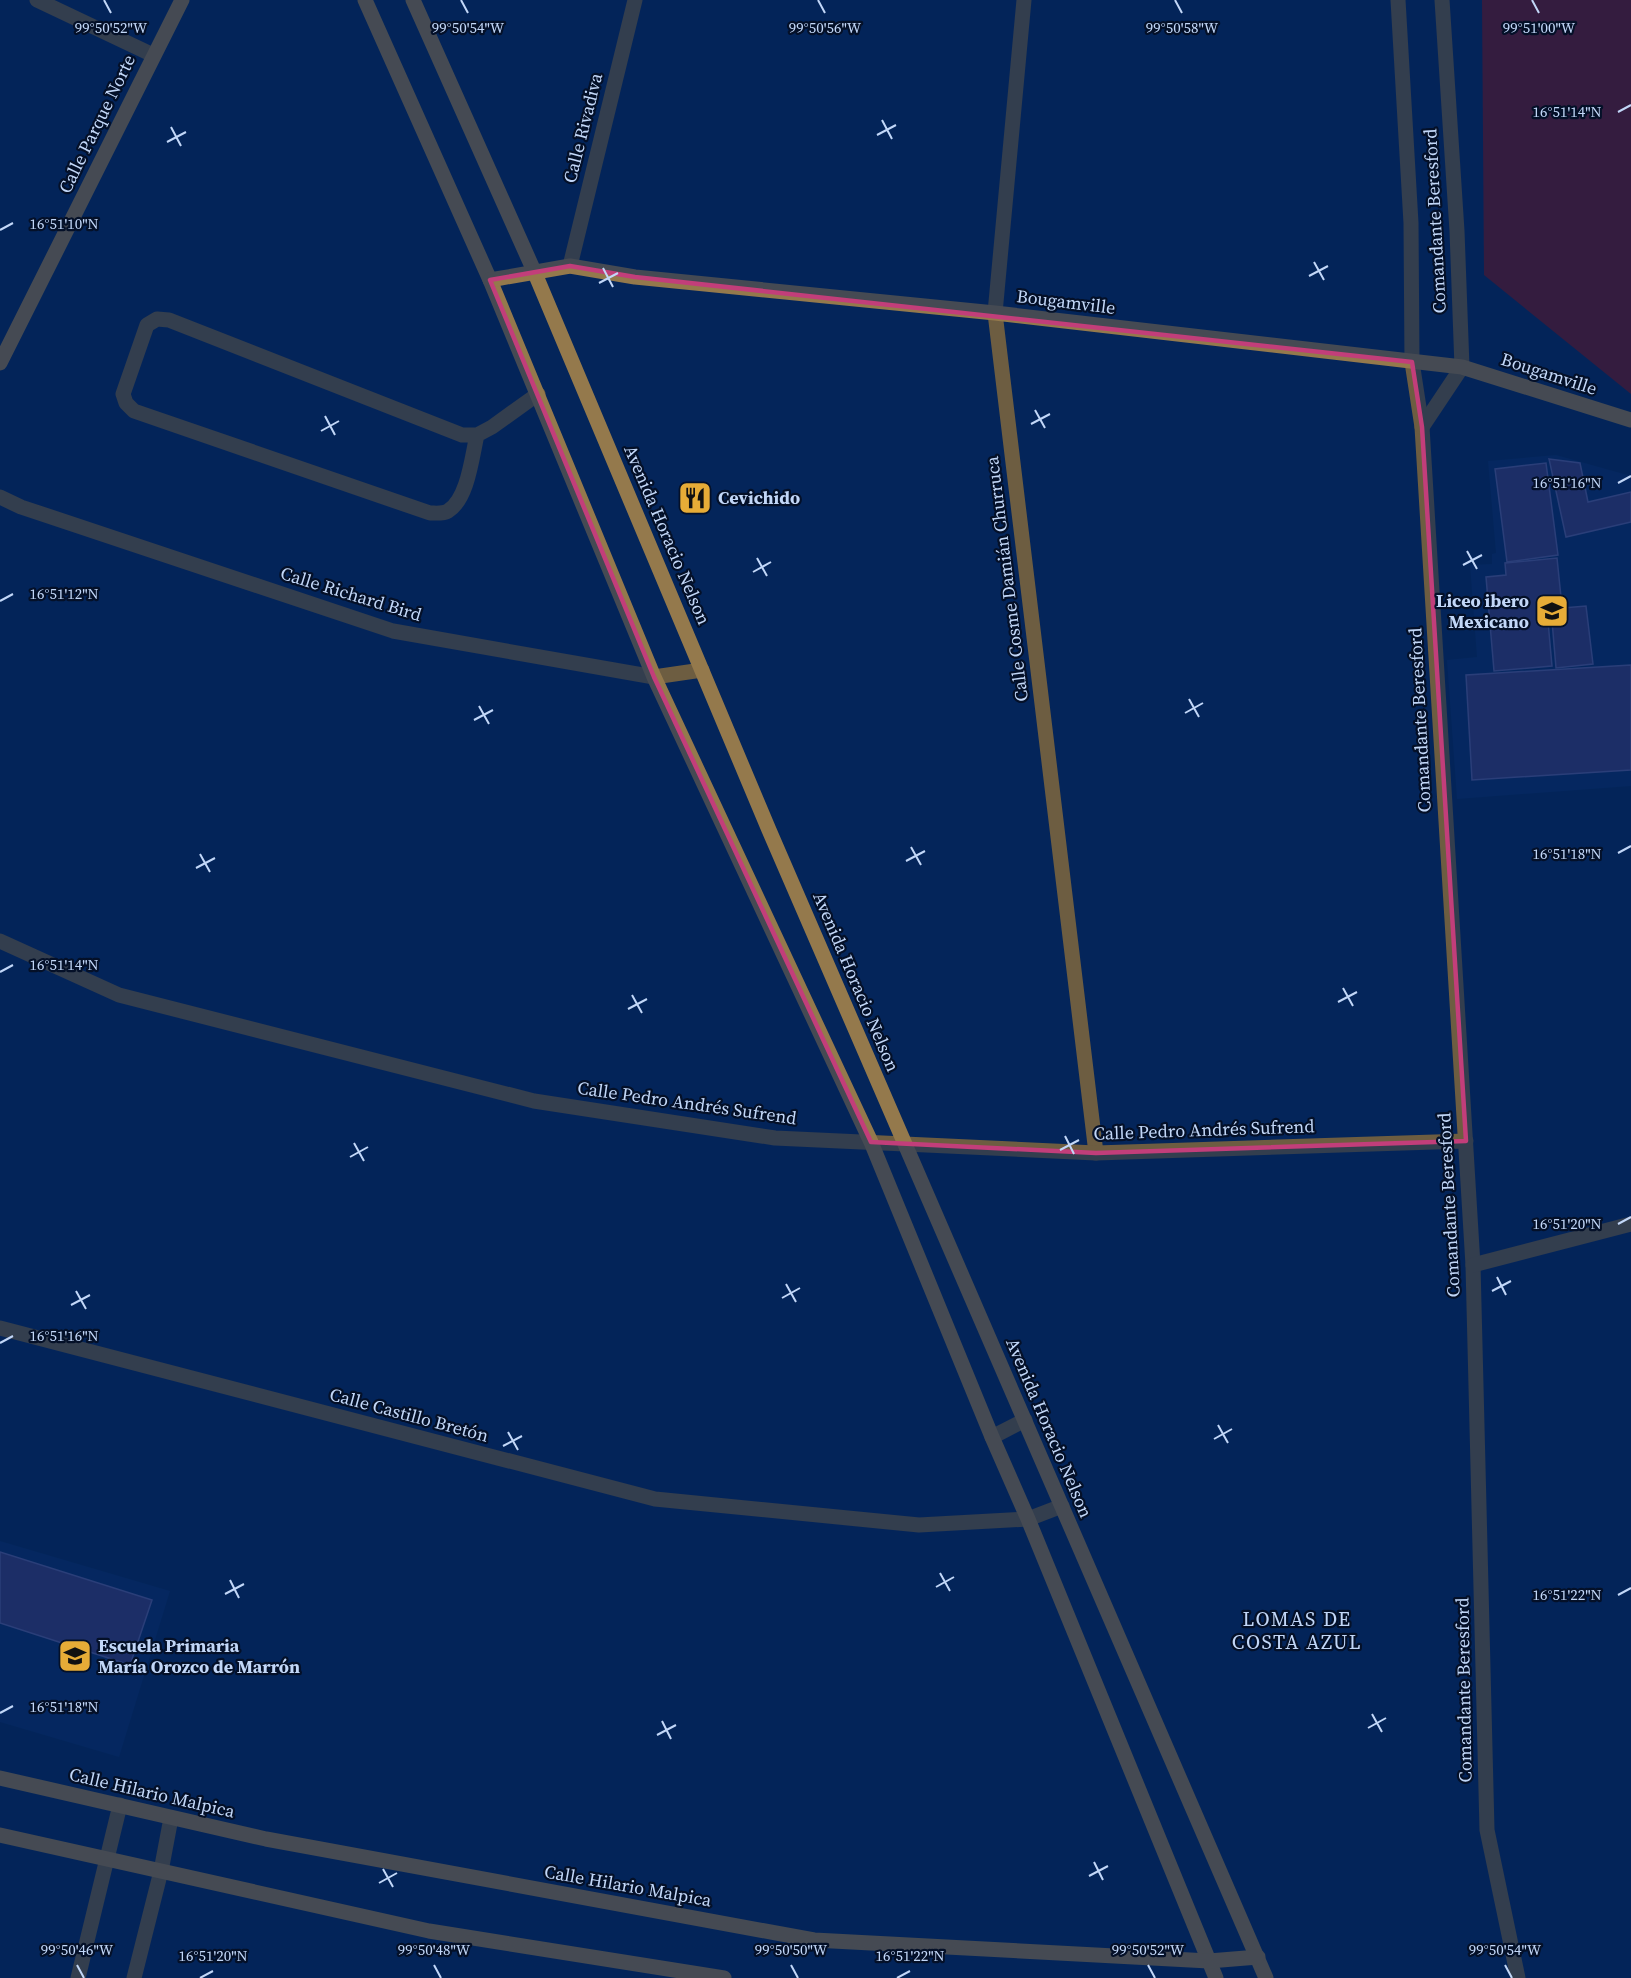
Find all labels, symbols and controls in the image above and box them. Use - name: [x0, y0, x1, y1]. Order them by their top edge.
- text: 99°50'52"W: [75, 17, 148, 38]
- text: 99°50'54"W: [432, 17, 505, 38]
- text: 99°50'56"W: [789, 17, 862, 38]
- text: 99°50'58"W: [1146, 17, 1219, 38]
- text: 99°51'00"W: [1503, 17, 1576, 38]
- street label: Calle Parque Norte: [52, 50, 141, 197]
- street label: Calle Rivadiva: [557, 69, 608, 186]
- text: 16°51'14"N: [1532, 101, 1602, 122]
- street label: Comandante Beresford: [1417, 128, 1452, 314]
- text: 16°51'10"N: [29, 213, 99, 234]
- street label: Bougamville: [1015, 283, 1117, 320]
- street label: Bougamville: [1498, 346, 1600, 401]
- street label: Avenida Horacio Nelson: [618, 441, 717, 629]
- street label: Calle Cosme Damián Churruca: [979, 454, 1034, 703]
- text: 16°51'16"N: [1532, 472, 1602, 493]
- restaurant icon: Cevichido: [677, 480, 713, 516]
- place label: Cevichido: [718, 485, 800, 510]
- street label: Calle Richard Bird: [278, 560, 425, 627]
- text: 16°51'12"N: [29, 583, 99, 604]
- place label: Liceo ibero Mexicano: [1436, 588, 1529, 634]
- school or university icon: Liceo ibero Mexicano: [1534, 593, 1570, 629]
- street label: Comandante Beresford: [1402, 627, 1437, 813]
- text: 16°51'18"N: [1532, 843, 1602, 864]
- street label: Avenida Horacio Nelson: [807, 888, 906, 1076]
- text: 16°51'14"N: [29, 954, 99, 975]
- street label: Calle Pedro Andrés Sufrend: [576, 1075, 798, 1130]
- street label: Comandante Beresford: [1431, 1112, 1466, 1298]
- street label: Calle Pedro Andrés Sufrend: [1093, 1113, 1315, 1146]
- text: 16°51'20"N: [1532, 1213, 1602, 1234]
- text: 16°51'16"N: [29, 1325, 99, 1346]
- street label: Avenida Horacio Nelson: [1000, 1334, 1099, 1522]
- street label: Calle Castillo Bretón: [327, 1381, 491, 1448]
- text: 16°51'22"N: [1532, 1584, 1602, 1605]
- street label: Comandante Beresford: [1449, 1597, 1478, 1783]
- district label: LOMAS DE COSTA AZUL: [1232, 1605, 1362, 1656]
- place label: Escuela Primaria María Orozco de Marrón: [98, 1633, 300, 1679]
- school or university icon: Escuela Primaria María Orozco de Marrón: [57, 1638, 93, 1674]
- text: 16°51'18"N: [29, 1696, 99, 1717]
- street label: Calle Hilario Malpica: [67, 1761, 238, 1824]
- street label: Calle Hilario Malpica: [543, 1858, 714, 1913]
- text: 99°50'46"W: [41, 1939, 114, 1960]
- text: 99°50'48"W: [398, 1939, 471, 1960]
- text: 99°50'50"W: [755, 1939, 828, 1960]
- text: 99°50'52"W: [1112, 1939, 1185, 1960]
- text: 99°50'54"W: [1469, 1939, 1542, 1960]
- text: 16°51'20"N: [178, 1945, 248, 1966]
- text: 16°51'22"N: [875, 1945, 945, 1966]

